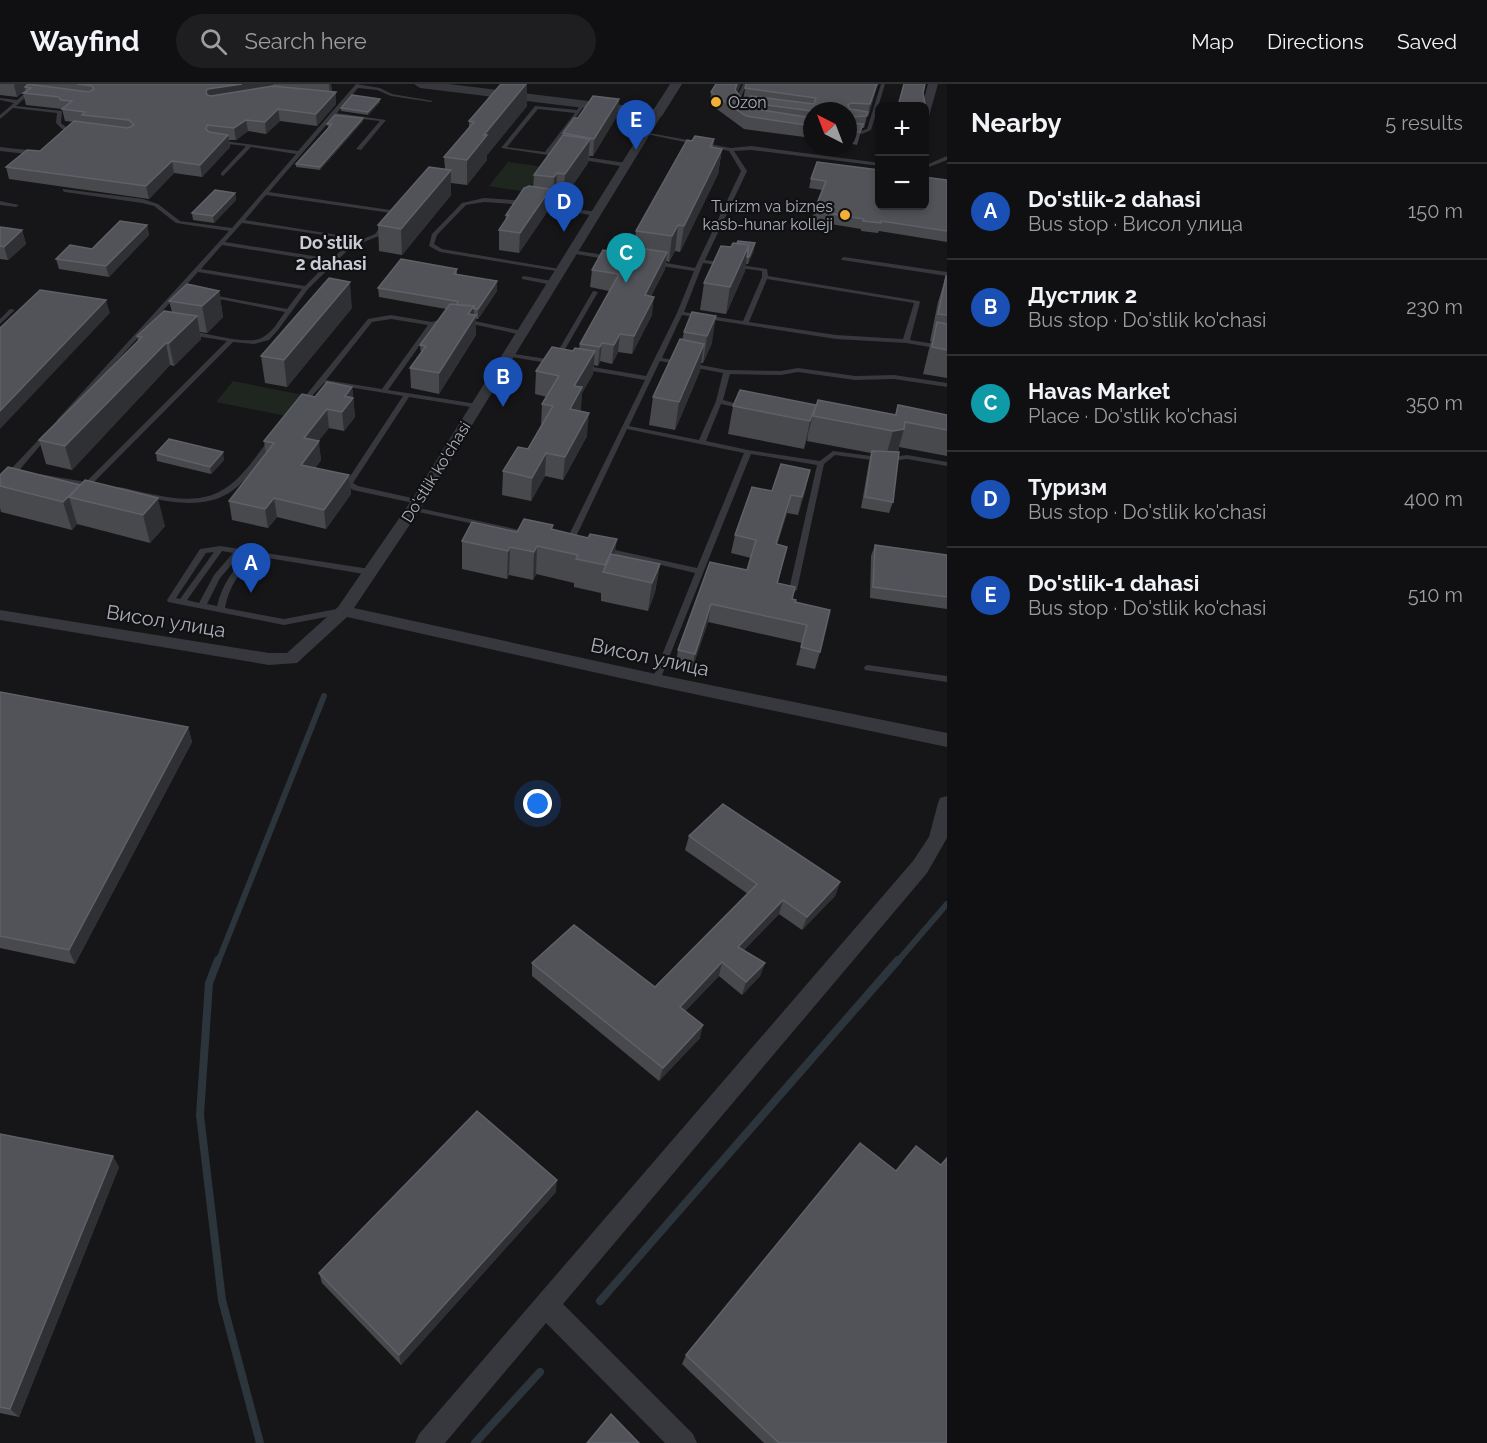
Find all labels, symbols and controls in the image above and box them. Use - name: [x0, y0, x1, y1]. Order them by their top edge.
- search box: [176, 14, 596, 68]
- text: Wayfind: [30, 25, 140, 58]
- icon: search: [197, 25, 230, 58]
- text: Search here: [245, 28, 367, 54]
- text: Map: [1191, 29, 1234, 54]
- text: Directions: [1267, 29, 1364, 54]
- text: Saved: [1397, 29, 1457, 54]
- place label: Ozon: [728, 93, 767, 112]
- marker: Ozon: [709, 95, 723, 109]
- pin: E: [616, 100, 656, 150]
- north arrow: [803, 102, 857, 156]
- map controls: [875, 102, 929, 210]
- button: +: [875, 102, 929, 156]
- text: Nearby: [971, 108, 1061, 138]
- text: 5 results: [1385, 111, 1463, 135]
- button: −: [875, 156, 929, 210]
- pin: D: [544, 182, 584, 232]
- text: Do'stlik-2 dahasi: [1028, 186, 1201, 212]
- place label: Turizm va biznes kasb-hunar kolleji: [703, 197, 833, 234]
- text: A: [984, 199, 997, 223]
- text: 150 m: [1408, 199, 1463, 223]
- marker: Turizm va biznes kasb-hunar kolleji: [838, 208, 852, 222]
- text: Bus stop · Висол улица: [1028, 212, 1243, 236]
- district label: Do'stlik 2 dahasi: [295, 232, 367, 274]
- pin: C: [606, 234, 646, 283]
- text: Дустлик 2: [1028, 282, 1137, 308]
- text: B: [984, 295, 997, 319]
- text: 230 m: [1406, 295, 1463, 319]
- text: Bus stop · Do'stlik ko'chasi: [1028, 308, 1266, 332]
- pin: B: [484, 358, 522, 407]
- text: Havas Market: [1028, 378, 1170, 404]
- text: C: [984, 391, 997, 415]
- text: 350 m: [1406, 391, 1463, 415]
- text: Place · Do'stlik ko'chasi: [1028, 404, 1237, 428]
- street label: Do'stlik ko'chasi: [397, 418, 475, 526]
- text: Туризм: [1028, 474, 1107, 500]
- text: D: [983, 487, 998, 511]
- text: 400 m: [1404, 487, 1463, 511]
- text: Bus stop · Do'stlik ko'chasi: [1028, 500, 1266, 524]
- pin: A: [232, 544, 270, 593]
- text: Do'stlik-1 dahasi: [1028, 570, 1199, 596]
- text: E: [984, 583, 997, 607]
- text: 510 m: [1408, 583, 1463, 607]
- text: Bus stop · Do'stlik ko'chasi: [1028, 596, 1266, 620]
- street label: Висол улица: [105, 600, 227, 642]
- street label: Висол улица: [589, 633, 711, 681]
- your location: [523, 789, 552, 818]

